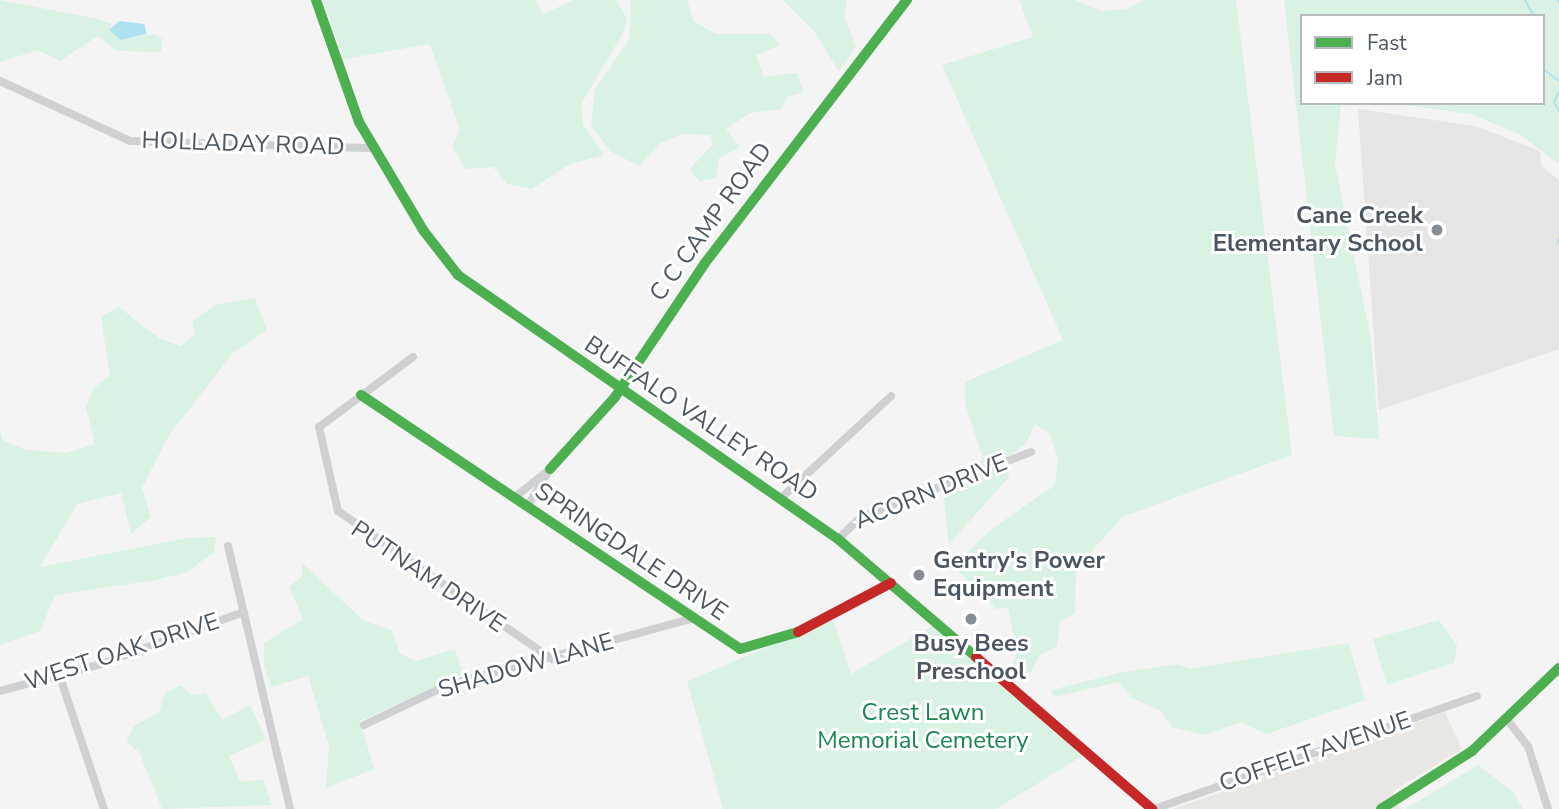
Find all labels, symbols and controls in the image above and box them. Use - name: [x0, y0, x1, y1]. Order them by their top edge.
- legend: [1300, 14, 1545, 105]
- text: Fast: [1367, 29, 1407, 57]
- text: Jam: [1367, 64, 1403, 92]
- street label: HOLLADAY ROAD: [141, 126, 345, 162]
- street label: C C CAMP ROAD: [644, 137, 778, 307]
- place label: Cane Creek Elementary School: [1213, 202, 1423, 258]
- marker: Cane Creek Elementary School: [1429, 222, 1445, 238]
- street label: BUFFALO VALLEY ROAD: [579, 330, 823, 508]
- street label: ACORN DRIVE: [851, 448, 1011, 536]
- street label: SPRINGDALE DRIVE: [529, 477, 733, 627]
- street label: PUTNAM DRIVE: [346, 515, 510, 639]
- place label: Gentry's Power Equipment: [933, 547, 1105, 603]
- marker: Gentry's Power Equipment: [911, 567, 927, 583]
- street label: WEST OAK DRIVE: [21, 607, 223, 697]
- marker: Busy Bees Preschool: [963, 611, 979, 627]
- street label: SHADOW LANE: [435, 627, 617, 705]
- place label: Busy Bees Preschool: [913, 630, 1029, 686]
- park label: Crest Lawn Memorial Cemetery: [817, 699, 1029, 755]
- street label: COFFELT AVENUE: [1215, 706, 1415, 798]

